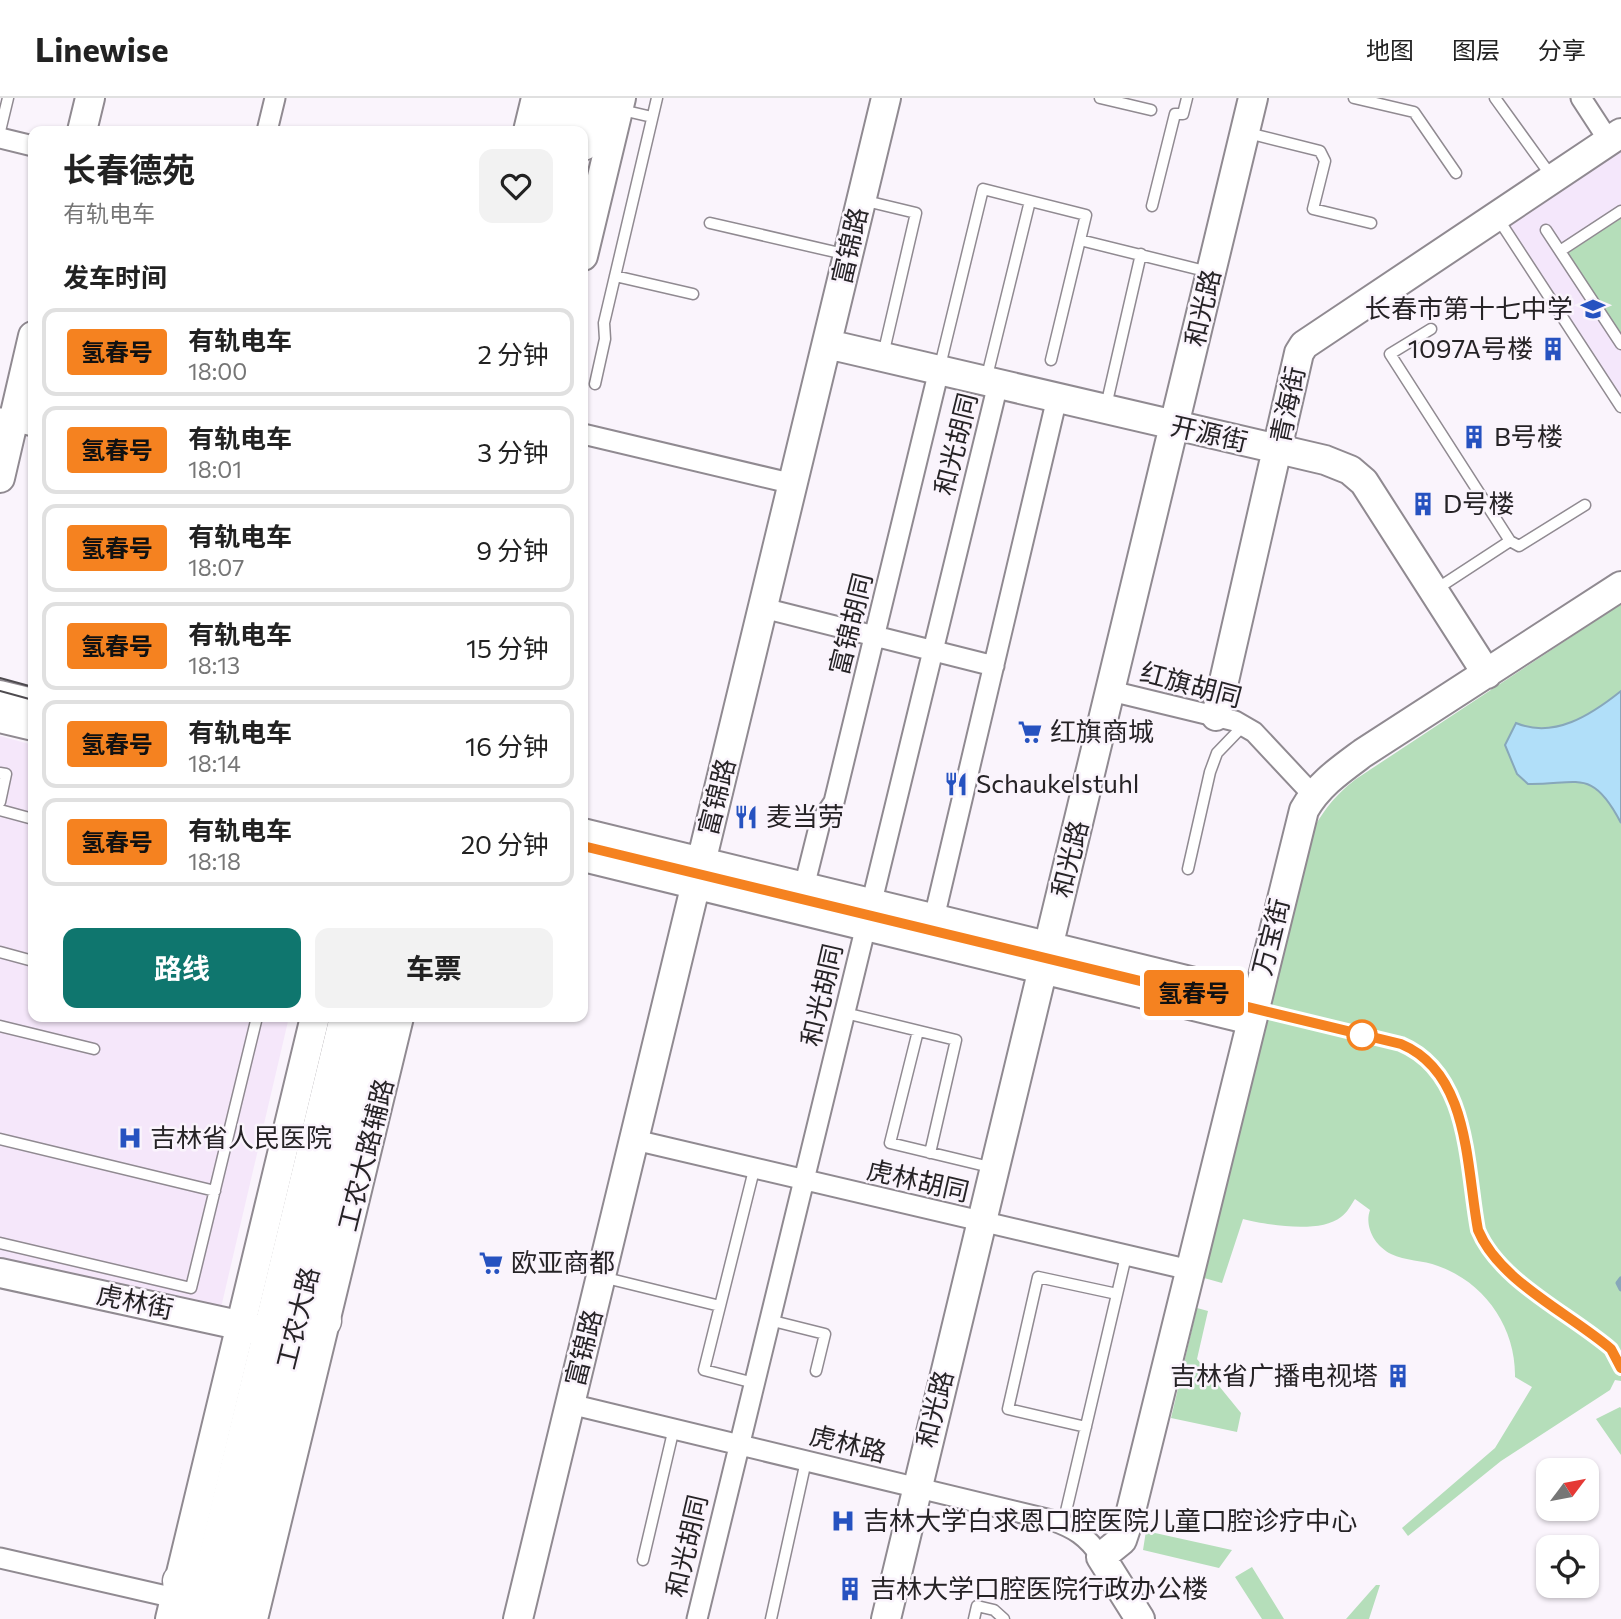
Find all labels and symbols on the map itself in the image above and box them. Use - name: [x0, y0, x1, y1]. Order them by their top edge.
- street label: 富锦路: [825, 204, 872, 287]
- street label: 和光路: [1178, 266, 1225, 349]
- place label: 长春市第十七中学: [1365, 292, 1573, 323]
- school or university icon: 长春市第十七中学: [1579, 295, 1607, 323]
- place label: 1097A号楼: [1408, 332, 1533, 363]
- building icon: 1097A号楼: [1539, 335, 1567, 363]
- street label: 青海街: [1263, 363, 1310, 446]
- street label: 和光胡同: [927, 389, 982, 498]
- street label: 开源街: [1168, 409, 1251, 456]
- place label: B号楼: [1494, 420, 1563, 451]
- building icon: B号楼: [1460, 423, 1488, 451]
- place label: D号楼: [1443, 487, 1514, 518]
- building icon: D号楼: [1409, 490, 1437, 518]
- street label: 富锦胡同: [822, 569, 877, 678]
- street label: 红旗胡同: [1137, 655, 1246, 712]
- place label: 红旗商城: [1050, 715, 1154, 746]
- supermarket icon: 红旗商城: [1016, 718, 1044, 746]
- street label: 富锦路: [691, 755, 740, 838]
- place label: Schaukelstuhl: [976, 767, 1139, 798]
- restaurant icon: Schaukelstuhl: [942, 770, 970, 798]
- place label: 麦当劳: [766, 800, 844, 831]
- restaurant icon: 麦当劳: [732, 803, 760, 831]
- street label: 和光路: [1044, 817, 1093, 900]
- street label: 万宝街: [1245, 895, 1294, 978]
- street label: 和光胡同: [794, 941, 847, 1049]
- line badge: 氢春号: [1154, 970, 1234, 1016]
- unlabelled marker: [1347, 1020, 1377, 1050]
- street label: 工农大路辅路: [331, 1075, 398, 1234]
- place label: 吉林省人民医院: [150, 1121, 332, 1152]
- hospital icon: 吉林省人民医院: [116, 1124, 144, 1152]
- street label: 虎林胡同: [864, 1153, 972, 1206]
- place label: 欧亚商都: [511, 1246, 615, 1277]
- supermarket icon: 欧亚商都: [477, 1249, 505, 1277]
- street label: 工农大路: [269, 1263, 324, 1372]
- street label: 虎林街: [94, 1277, 177, 1324]
- street label: 富锦路: [558, 1306, 607, 1389]
- place label: 吉林省广播电视塔: [1170, 1359, 1378, 1390]
- building icon: 吉林省广播电视塔: [1384, 1362, 1412, 1390]
- street label: 和光路: [909, 1367, 958, 1450]
- street label: 虎林路: [807, 1418, 890, 1467]
- north arrow: [1536, 1458, 1600, 1521]
- street label: 和光胡同: [659, 1492, 712, 1600]
- place label: 吉林大学白求恩口腔医院儿童口腔诊疗中心: [863, 1504, 1357, 1535]
- hospital icon: 吉林大学白求恩口腔医院儿童口腔诊疗中心: [829, 1507, 857, 1535]
- place label: 吉林大学口腔医院行政办公楼: [870, 1572, 1208, 1603]
- building icon: 吉林大学口腔医院行政办公楼: [836, 1575, 864, 1603]

